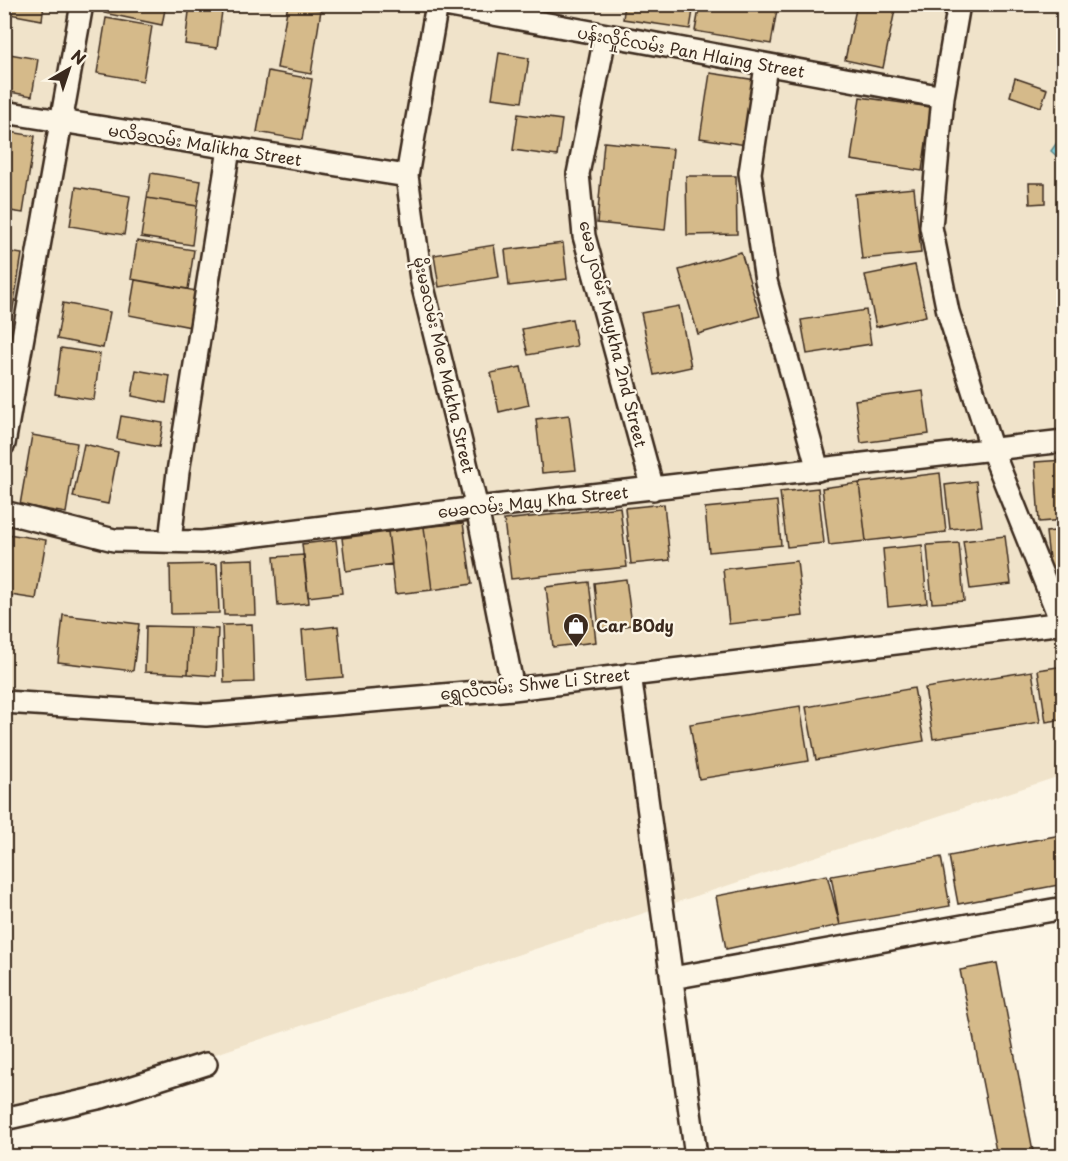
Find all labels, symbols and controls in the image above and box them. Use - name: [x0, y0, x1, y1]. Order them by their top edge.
- street label: ပန်းလှိုင်လမ်း Pan Hlaing Street: [575, 19, 807, 86]
- north arrow: [39, 39, 99, 99]
- text: N: [67, 43, 92, 70]
- street label: မလိခလမ်း Malikha Street: [107, 117, 304, 171]
- street label: မေခ၂လမ်း Maykha 2nd Street: [571, 218, 654, 451]
- street label: မိုးမခလမ်း Moe Makha Street: [404, 254, 482, 477]
- street label: မေခလမ်း May Kha Street: [437, 479, 630, 523]
- shop icon: Car B0dy: [561, 611, 591, 649]
- place label: Car B0dy: [596, 613, 674, 637]
- street label: ရွှေလီလမ်း Shwe Li Street: [439, 661, 632, 708]

